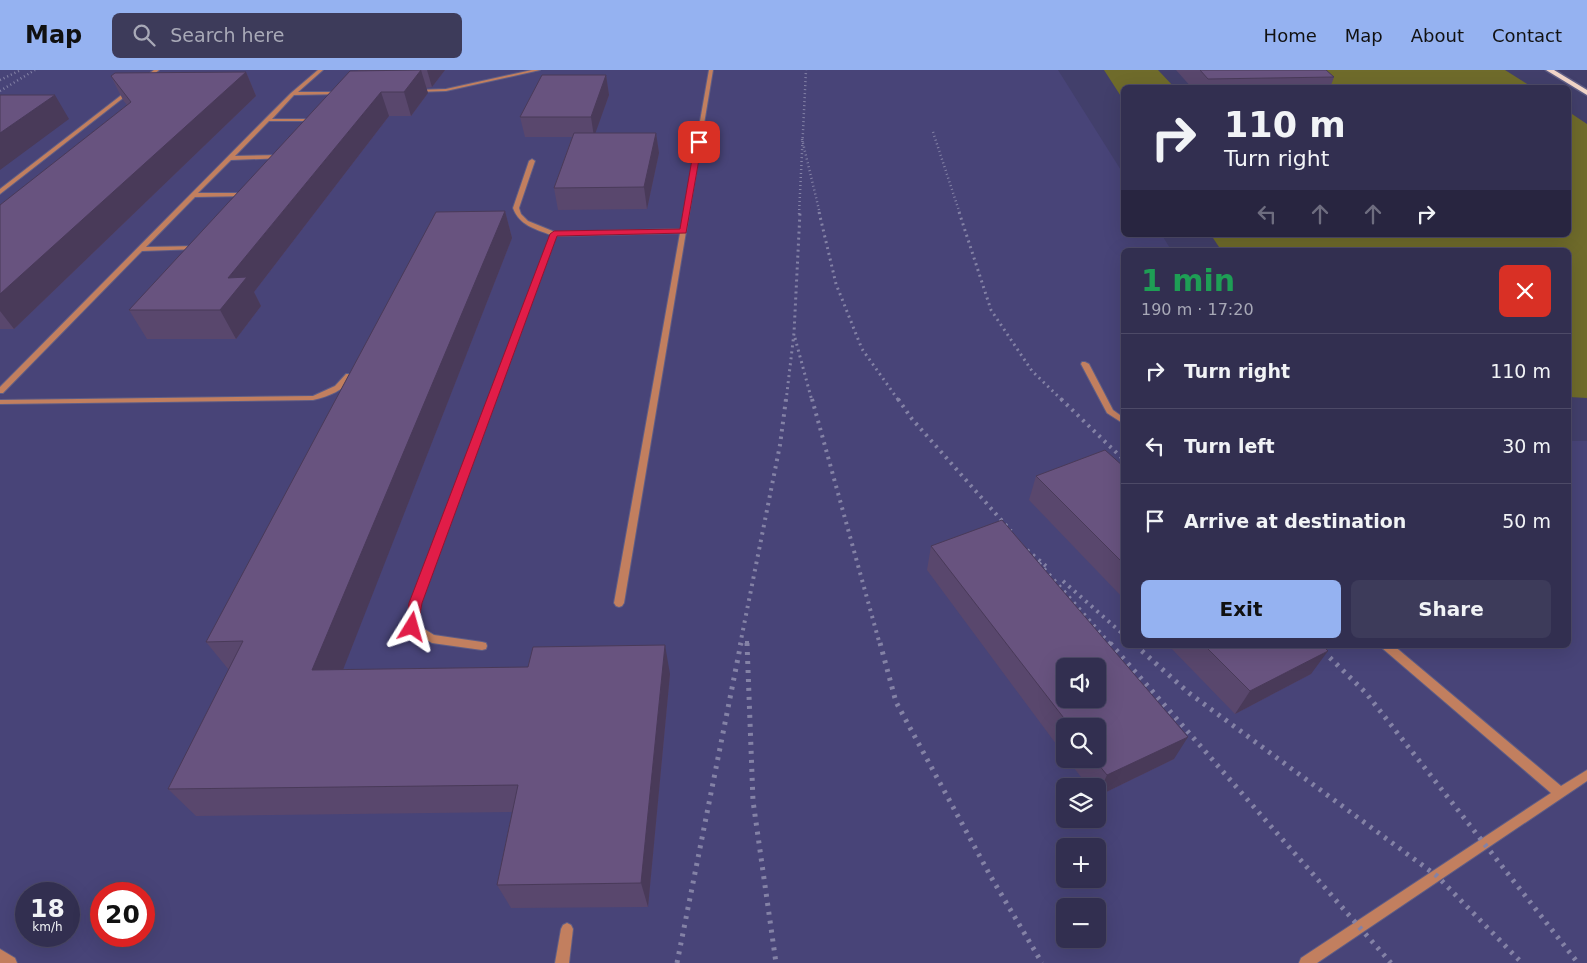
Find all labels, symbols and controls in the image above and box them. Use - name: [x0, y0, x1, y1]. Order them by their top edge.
- search box: [112, 13, 462, 58]
- text: Map: [25, 21, 82, 49]
- icon: search: [130, 21, 158, 49]
- text: Search here: [170, 24, 284, 46]
- text: Home: [1264, 25, 1317, 46]
- text: Map: [1345, 25, 1383, 46]
- text: About: [1411, 25, 1464, 46]
- text: Contact: [1492, 25, 1562, 46]
- icon: right: [1141, 105, 1206, 170]
- text: 110 m: [1224, 105, 1346, 145]
- pin: [678, 121, 720, 163]
- icon: arrive: [685, 128, 713, 156]
- text: Turn right: [1224, 146, 1329, 171]
- icon: left: [1253, 200, 1281, 228]
- icon: ahead: [1306, 200, 1334, 228]
- icon: ahead: [1359, 200, 1387, 228]
- icon: right: [1412, 200, 1440, 228]
- text: 1 min: [1141, 263, 1235, 298]
- button: close: [1499, 265, 1551, 317]
- text: 190 m · 17:20: [1141, 300, 1254, 319]
- icon: right: [1141, 357, 1169, 385]
- text: Turn right: [1184, 360, 1290, 382]
- text: 110 m: [1490, 360, 1551, 382]
- icon: left: [1141, 432, 1169, 460]
- text: Turn left: [1184, 435, 1275, 457]
- text: 30 m: [1502, 435, 1551, 457]
- icon: arrive: [1141, 507, 1169, 535]
- text: Arrive at destination: [1184, 510, 1406, 532]
- text: 50 m: [1502, 510, 1551, 532]
- button: Exit: [1141, 580, 1341, 638]
- button: Share: [1351, 580, 1551, 638]
- position arrow: [385, 600, 437, 652]
- map controls: [1056, 658, 1106, 948]
- button: sound: [1056, 658, 1106, 708]
- button: search: [1056, 718, 1106, 768]
- button: layers: [1056, 778, 1106, 828]
- button: +: [1056, 838, 1106, 888]
- speed limit sign: 20: [90, 882, 155, 947]
- text: 18: [30, 894, 65, 923]
- button: −: [1056, 898, 1106, 948]
- text: km/h: [32, 920, 63, 934]

